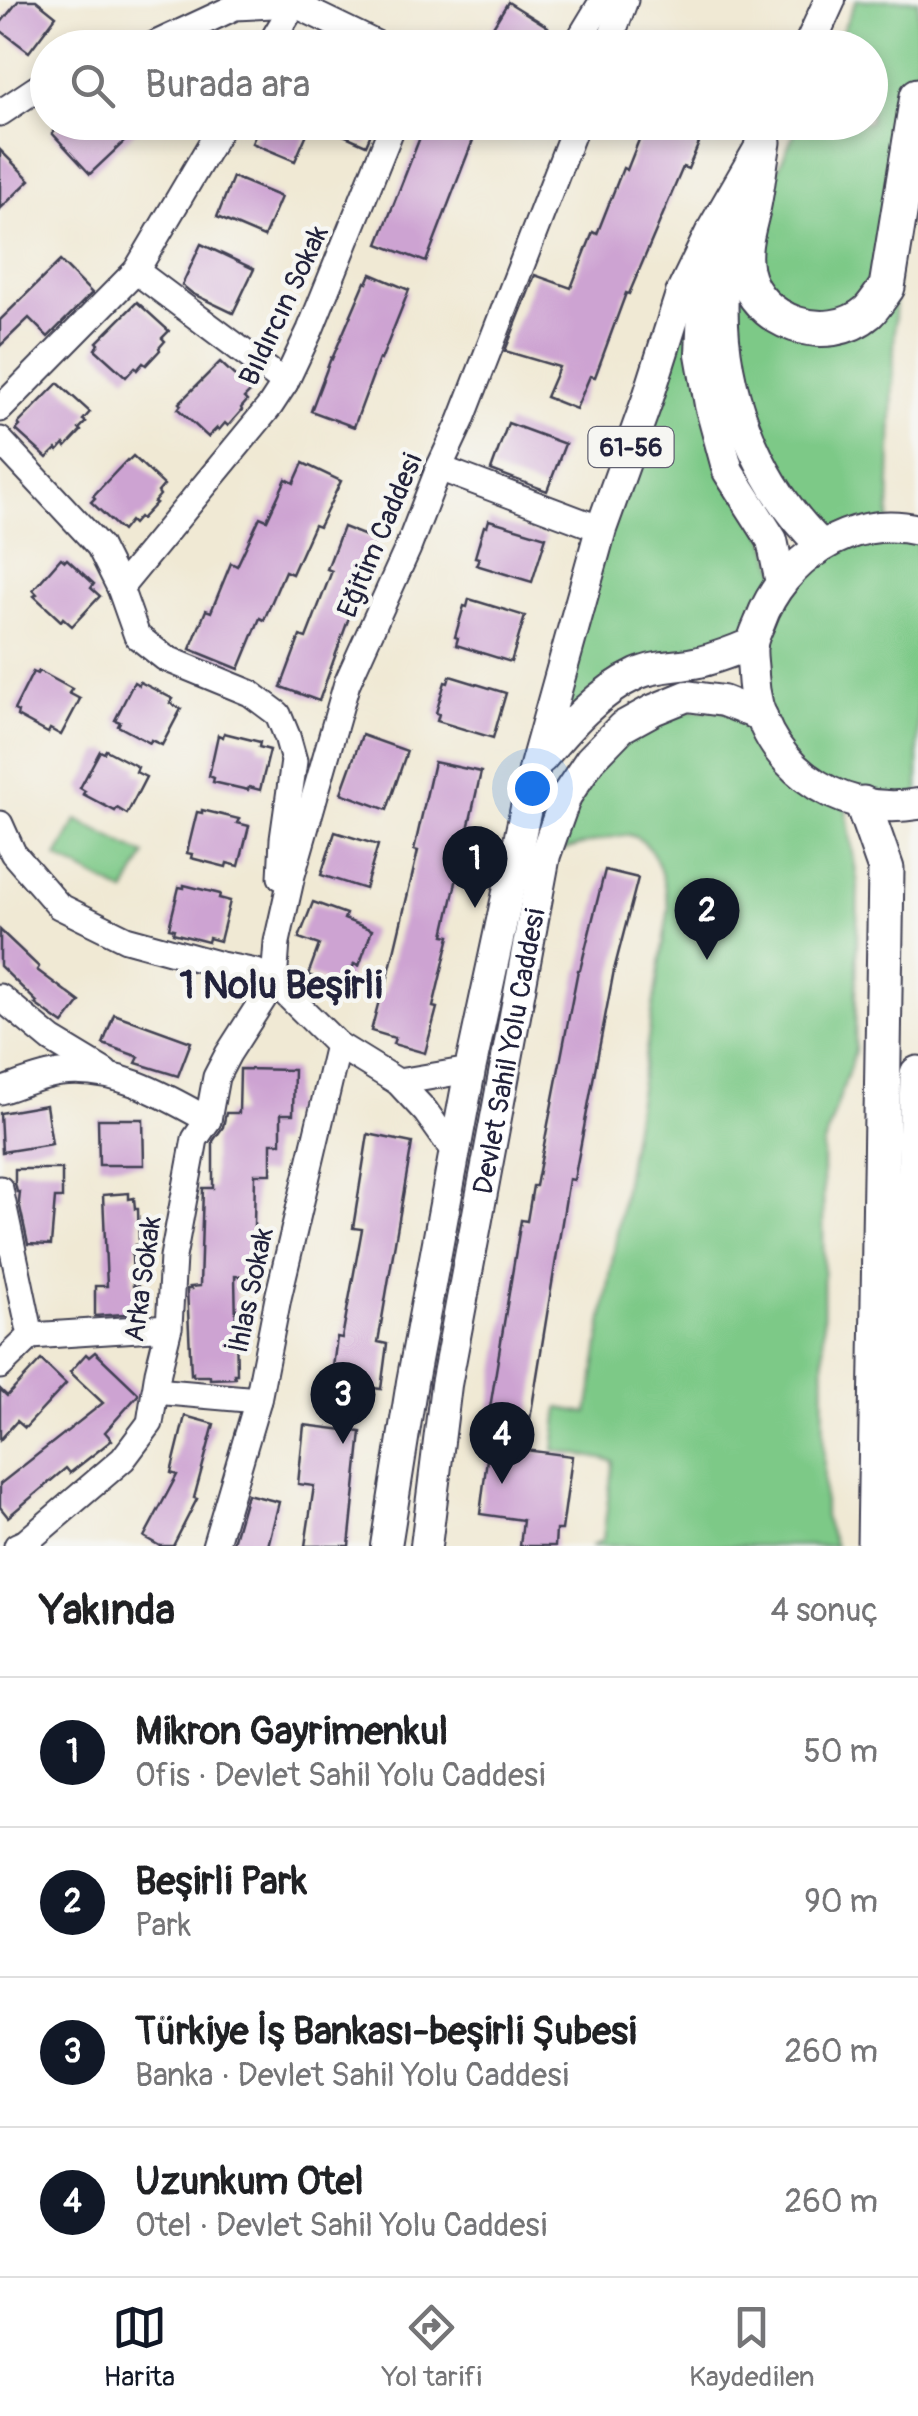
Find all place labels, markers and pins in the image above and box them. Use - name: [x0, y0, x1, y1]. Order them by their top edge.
- pin: 1: [442, 826, 508, 908]
- pin: 2: [674, 878, 740, 960]
- pin: 3: [310, 1362, 376, 1444]
- pin: 4: [470, 1402, 534, 1484]

